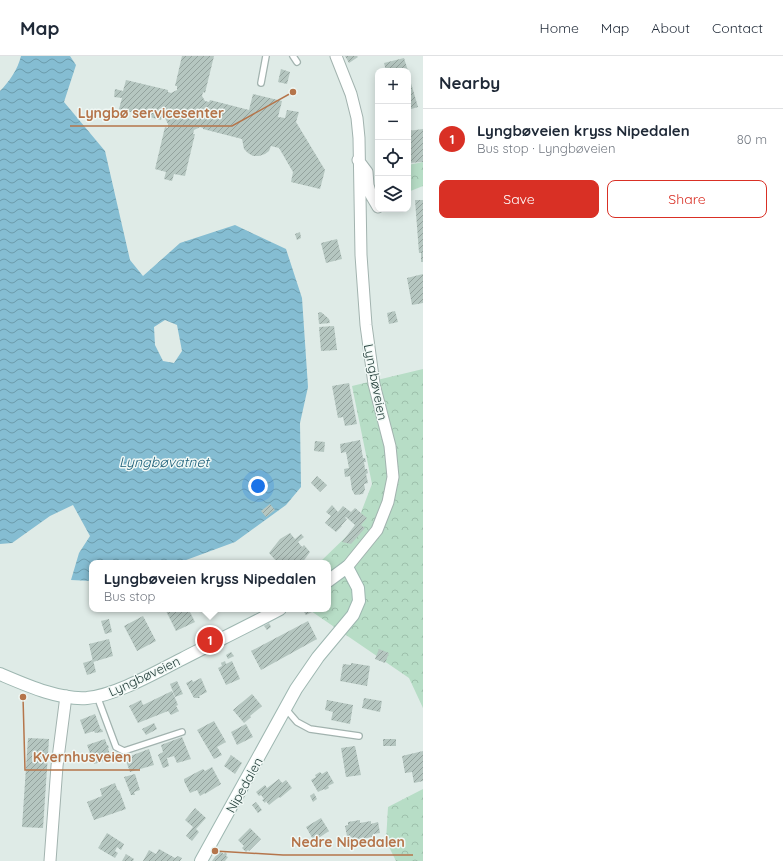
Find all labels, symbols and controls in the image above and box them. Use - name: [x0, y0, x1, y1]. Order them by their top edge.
- text: Map: [20, 16, 59, 40]
- text: Home: [540, 19, 579, 37]
- text: Map: [601, 19, 629, 37]
- text: About: [651, 19, 690, 37]
- text: Contact: [712, 19, 763, 37]
- map controls: [375, 68, 411, 212]
- button: +: [375, 68, 411, 104]
- text: Nearby: [439, 72, 500, 93]
- callout: Lyngbø servicesenter: [70, 100, 232, 126]
- text: Lyngbø servicesenter: [78, 104, 224, 122]
- button: −: [375, 104, 411, 140]
- text: Lyngbøveien kryss Nipedalen: [477, 121, 690, 140]
- text: 1: [449, 131, 455, 147]
- text: 80 m: [737, 131, 767, 147]
- button: locate: [375, 140, 411, 176]
- text: Bus stop · Lyngbøveien: [477, 140, 615, 156]
- button: layers: [375, 176, 411, 212]
- button: Save: [439, 180, 599, 218]
- button: Share: [607, 180, 767, 218]
- street label: Lyngbøveien: [361, 343, 391, 421]
- water label: Lyngbøvatnet: [119, 453, 211, 471]
- your location: [248, 476, 268, 496]
- popup: [89, 560, 331, 612]
- text: Lyngbøveien kryss Nipedalen: [104, 569, 316, 588]
- text: Bus stop: [104, 588, 155, 604]
- pin: 1: [197, 625, 223, 655]
- street label: Lyngbøveien: [106, 652, 182, 700]
- callout: Kvernhusveien: [25, 744, 140, 770]
- text: Kvernhusveien: [33, 748, 131, 766]
- street label: Nipedalen: [222, 754, 266, 816]
- callout: Nedre Nipedalen: [283, 829, 413, 855]
- text: Nedre Nipedalen: [291, 833, 405, 851]

